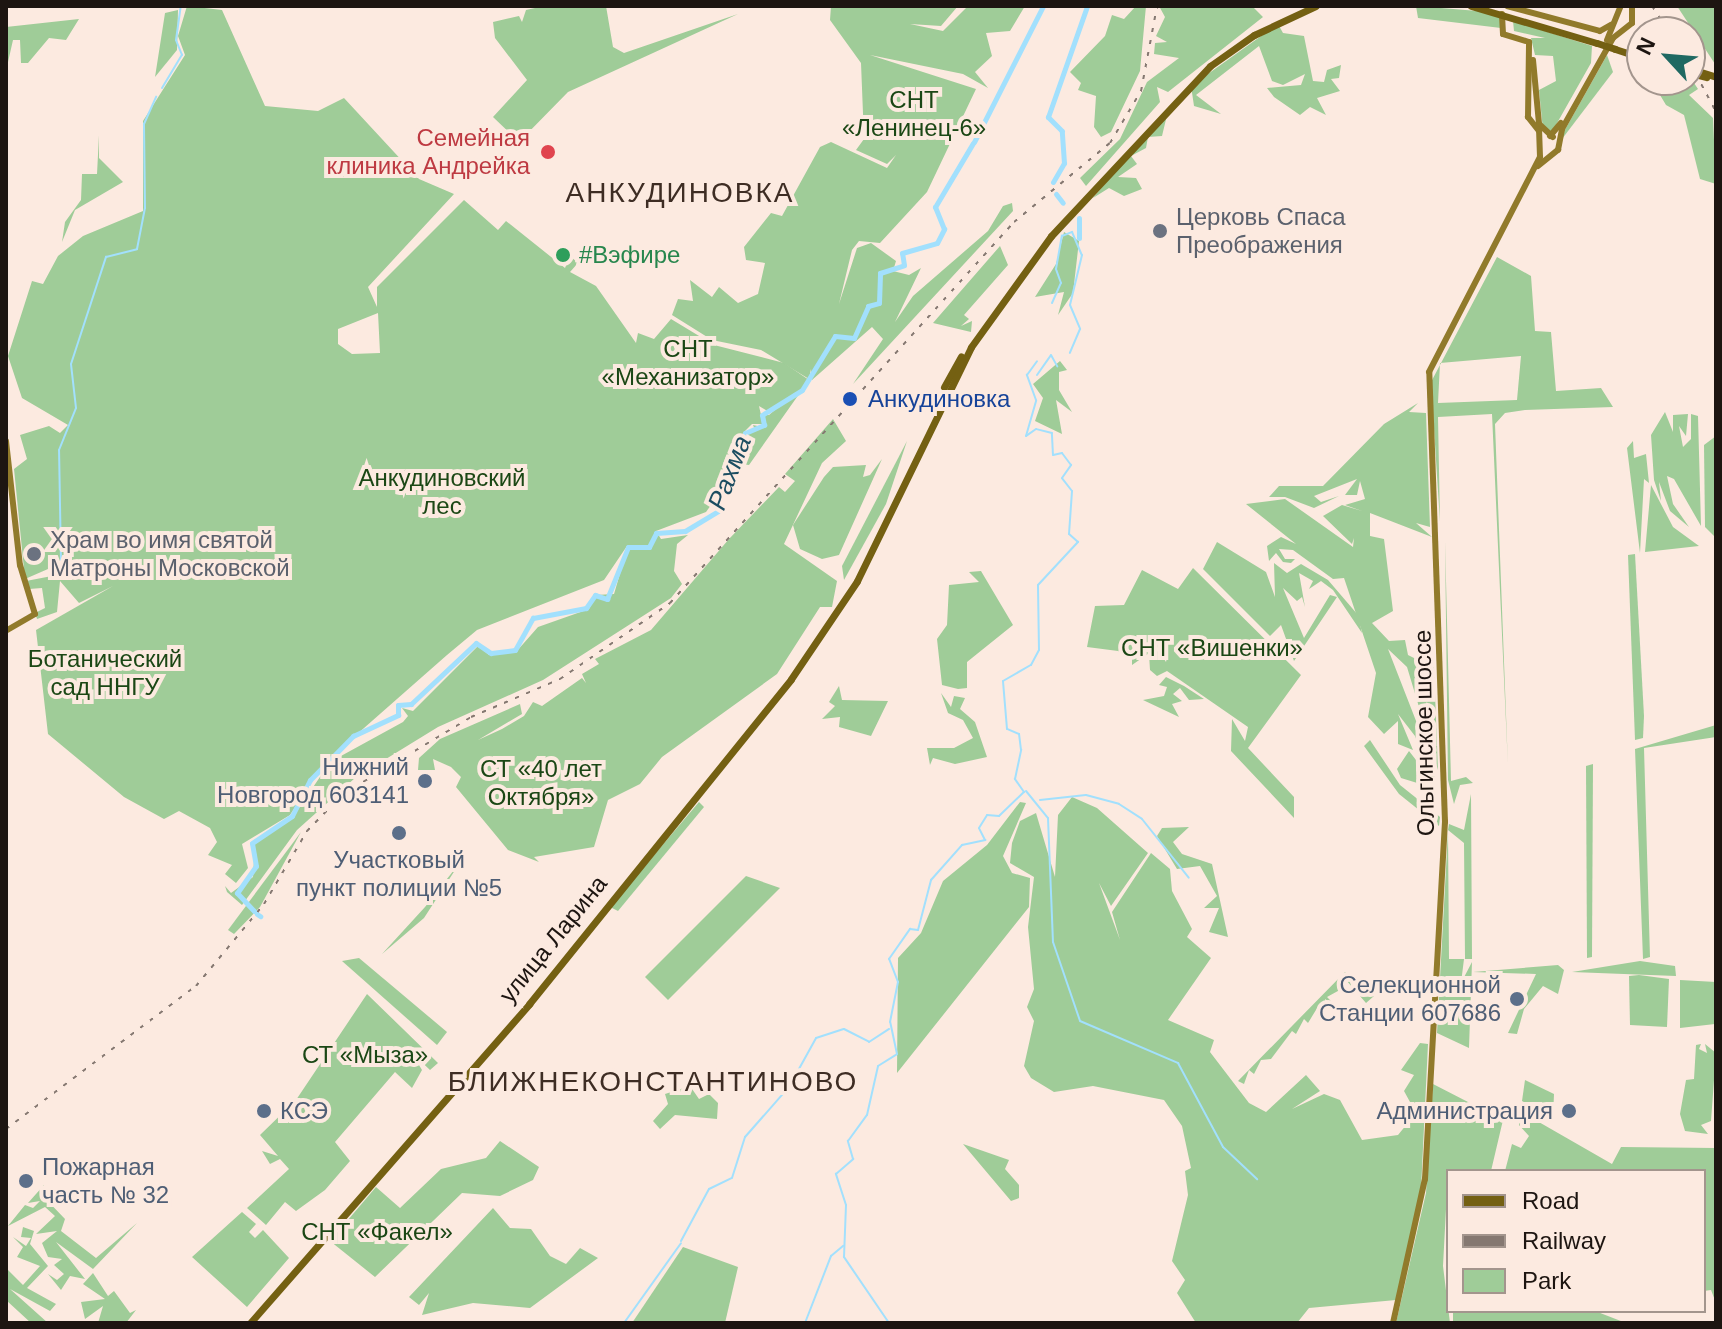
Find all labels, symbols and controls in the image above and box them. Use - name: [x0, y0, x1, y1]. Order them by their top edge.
- north arrow: [1626, 16, 1706, 96]
- text: N: [1631, 34, 1660, 59]
- park label: СНТ «Ленинец-6»: [842, 86, 986, 142]
- place label: Семейная клиника Андрейка: [326, 124, 530, 180]
- marker: Семейная клиника Андрейка: [537, 141, 559, 163]
- district label: АНКУДИНОВКА: [566, 176, 794, 210]
- place label: Церковь Спаса Преображения: [1176, 203, 1346, 259]
- marker: Церковь Спаса Преображения: [1151, 222, 1169, 240]
- place label: #Вэфире: [579, 241, 680, 269]
- marker: #Вэфире: [554, 246, 572, 264]
- park label: СНТ «Механизатор»: [602, 335, 774, 391]
- place label: Анкудиновка: [868, 385, 1010, 413]
- marker: Анкудиновка: [839, 388, 861, 410]
- water label: Рахма: [702, 431, 758, 515]
- park label: Анкудиновский лес: [358, 464, 526, 520]
- place label: Храм во имя святой Матроны Московской: [50, 526, 290, 582]
- marker: Храм во имя святой Матроны Московской: [25, 545, 43, 563]
- street label: Ольгинское шоссе: [1408, 630, 1440, 836]
- park label: СНТ «Вишенки»: [1121, 634, 1303, 662]
- park label: Ботанический сад ННГУ: [28, 645, 182, 701]
- place label: Нижний Новгород 603141: [217, 753, 409, 809]
- park label: СТ «40 лет Октября»: [480, 755, 602, 811]
- marker: Нижний Новгород 603141: [416, 772, 434, 790]
- marker: Участковый пункт полиции №5: [390, 824, 408, 842]
- place label: Участковый пункт полиции №5: [296, 846, 502, 902]
- street label: улица Ларина: [493, 870, 613, 1008]
- place label: Селекционной Станции 607686: [1319, 971, 1501, 1027]
- marker: Селекционной Станции 607686: [1508, 990, 1526, 1008]
- park label: СТ «Мыза»: [302, 1041, 428, 1069]
- district label: БЛИЖНЕКОНСТАНТИНОВО: [448, 1065, 858, 1099]
- place label: КСЭ: [280, 1097, 328, 1125]
- place label: Администрация: [1377, 1097, 1553, 1125]
- marker: КСЭ: [255, 1102, 273, 1120]
- marker: Администрация: [1560, 1102, 1578, 1120]
- place label: Пожарная часть № 32: [42, 1153, 169, 1209]
- legend: [1446, 1169, 1706, 1313]
- marker: Пожарная часть № 32: [17, 1172, 35, 1190]
- text: Road: [1522, 1187, 1579, 1214]
- park label: СНТ «Факел»: [301, 1218, 453, 1246]
- text: Railway: [1522, 1227, 1606, 1254]
- text: Park: [1522, 1267, 1571, 1294]

